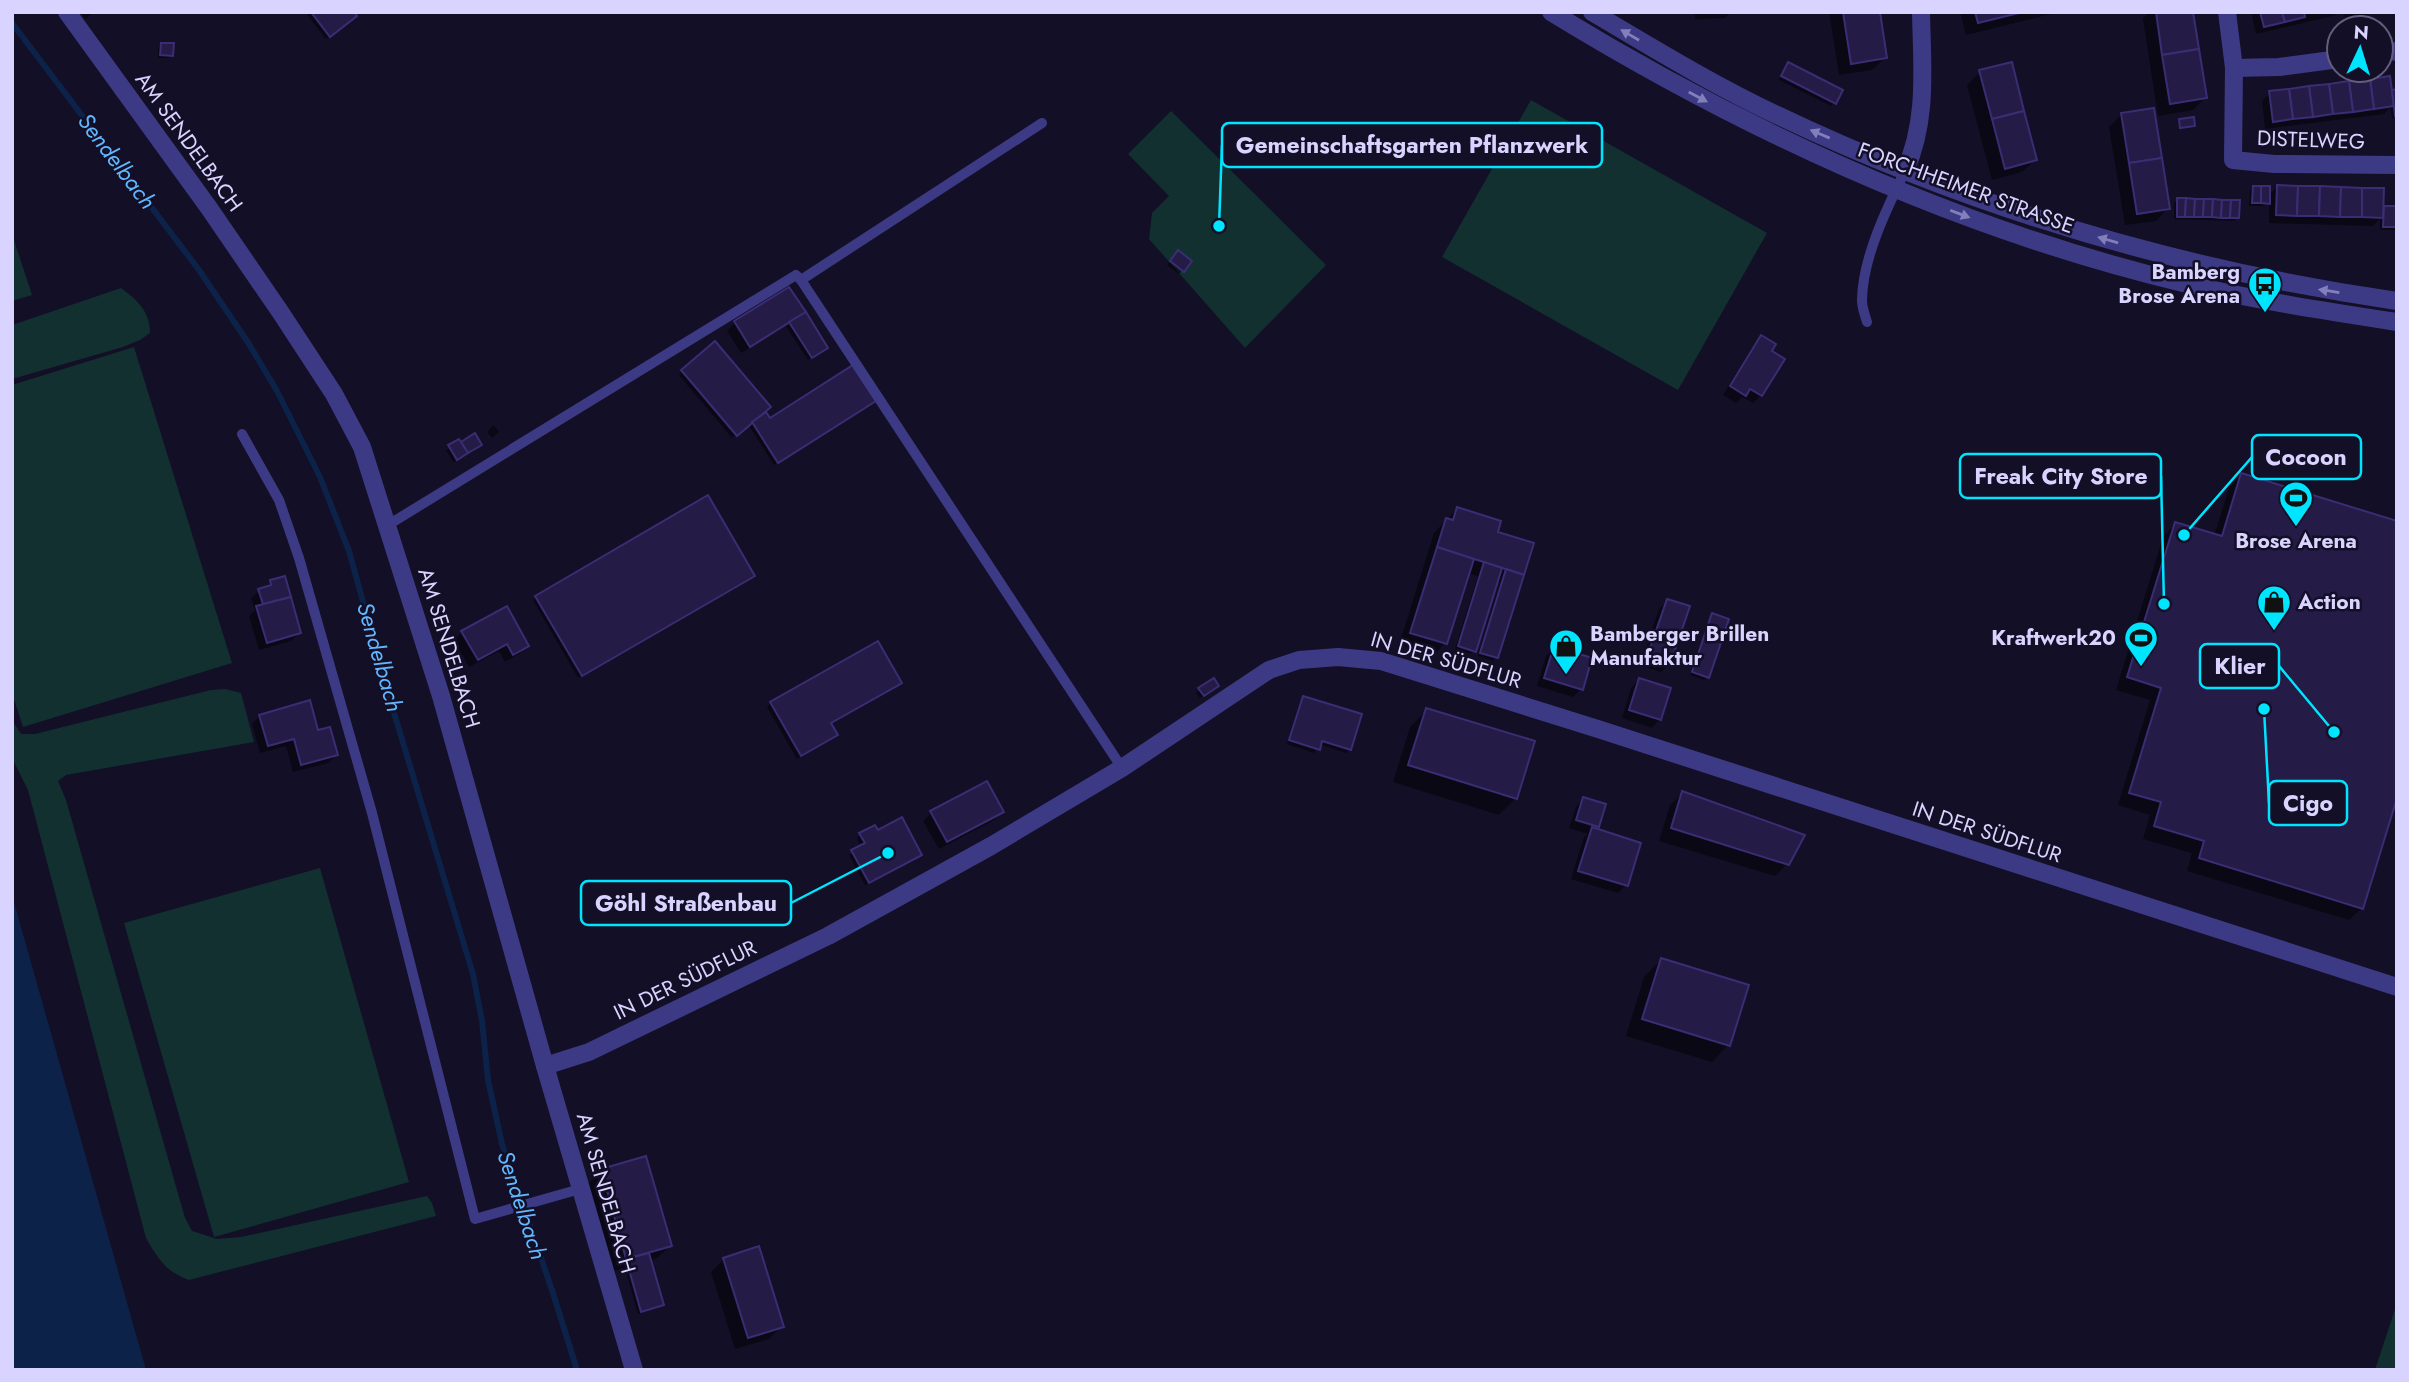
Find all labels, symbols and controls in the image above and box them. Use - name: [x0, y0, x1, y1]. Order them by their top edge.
- north arrow: [2325, 14, 2395, 84]
- text: N: [2353, 19, 2370, 47]
- one-way arrow: [1621, 29, 1640, 41]
- street label: AM SENDELBACH: [128, 66, 250, 218]
- one-way arrow: [1688, 91, 1708, 102]
- water label: Sendelbach: [70, 106, 164, 216]
- callout: Gemeinschaftsgarten Pflanzwerk: [1222, 123, 1602, 167]
- street label: DISTELWEG: [2256, 123, 2366, 157]
- text: Gemeinschaftsgarten Pflanzwerk: [1236, 128, 1589, 162]
- one-way arrow: [1809, 128, 1830, 139]
- street label: FORCHHEIMER STRASSE: [1854, 135, 2078, 241]
- one-way arrow: [1949, 208, 1970, 219]
- one-way arrow: [2097, 234, 2118, 244]
- place label: Bamberg Brose Arena: [2118, 257, 2240, 311]
- bus stop icon: Bamberg Brose Arena: [2246, 265, 2284, 314]
- one-way arrow: [2318, 285, 2340, 296]
- callout: Cocoon: [2252, 435, 2361, 479]
- text: Cocoon: [2265, 440, 2347, 474]
- callout: Freak City Store: [1960, 454, 2161, 498]
- text: Freak City Store: [1974, 459, 2148, 493]
- sports icon: Brose Arena: [2277, 479, 2315, 528]
- place label: Brose Arena: [2235, 526, 2357, 556]
- street label: AM SENDELBACH: [410, 564, 488, 732]
- shop icon: Action: [2255, 583, 2293, 632]
- place label: Action: [2297, 587, 2361, 617]
- water label: Sendelbach: [348, 598, 412, 716]
- place label: Bamberger Brillen Manufaktur: [1590, 619, 1769, 673]
- sports icon: Kraftwerk20: [2122, 619, 2160, 668]
- place label: Kraftwerk20: [1991, 623, 2116, 653]
- street label: IN DER SÜDFLUR: [1367, 624, 1525, 696]
- shop icon: Bamberger Brillen Manufaktur: [1547, 627, 1585, 676]
- callout: Klier: [2200, 644, 2279, 688]
- text: Klier: [2214, 649, 2266, 683]
- callout: Cigo: [2269, 781, 2347, 825]
- text: Cigo: [2283, 786, 2333, 820]
- street label: IN DER SÜDFLUR: [1908, 794, 2066, 870]
- callout: Göhl Straßenbau: [581, 881, 791, 925]
- text: Göhl Straßenbau: [595, 886, 777, 920]
- street label: IN DER SÜDFLUR: [609, 932, 762, 1028]
- street label: AM SENDELBACH: [569, 1109, 643, 1277]
- water label: Sendelbach: [488, 1146, 556, 1264]

